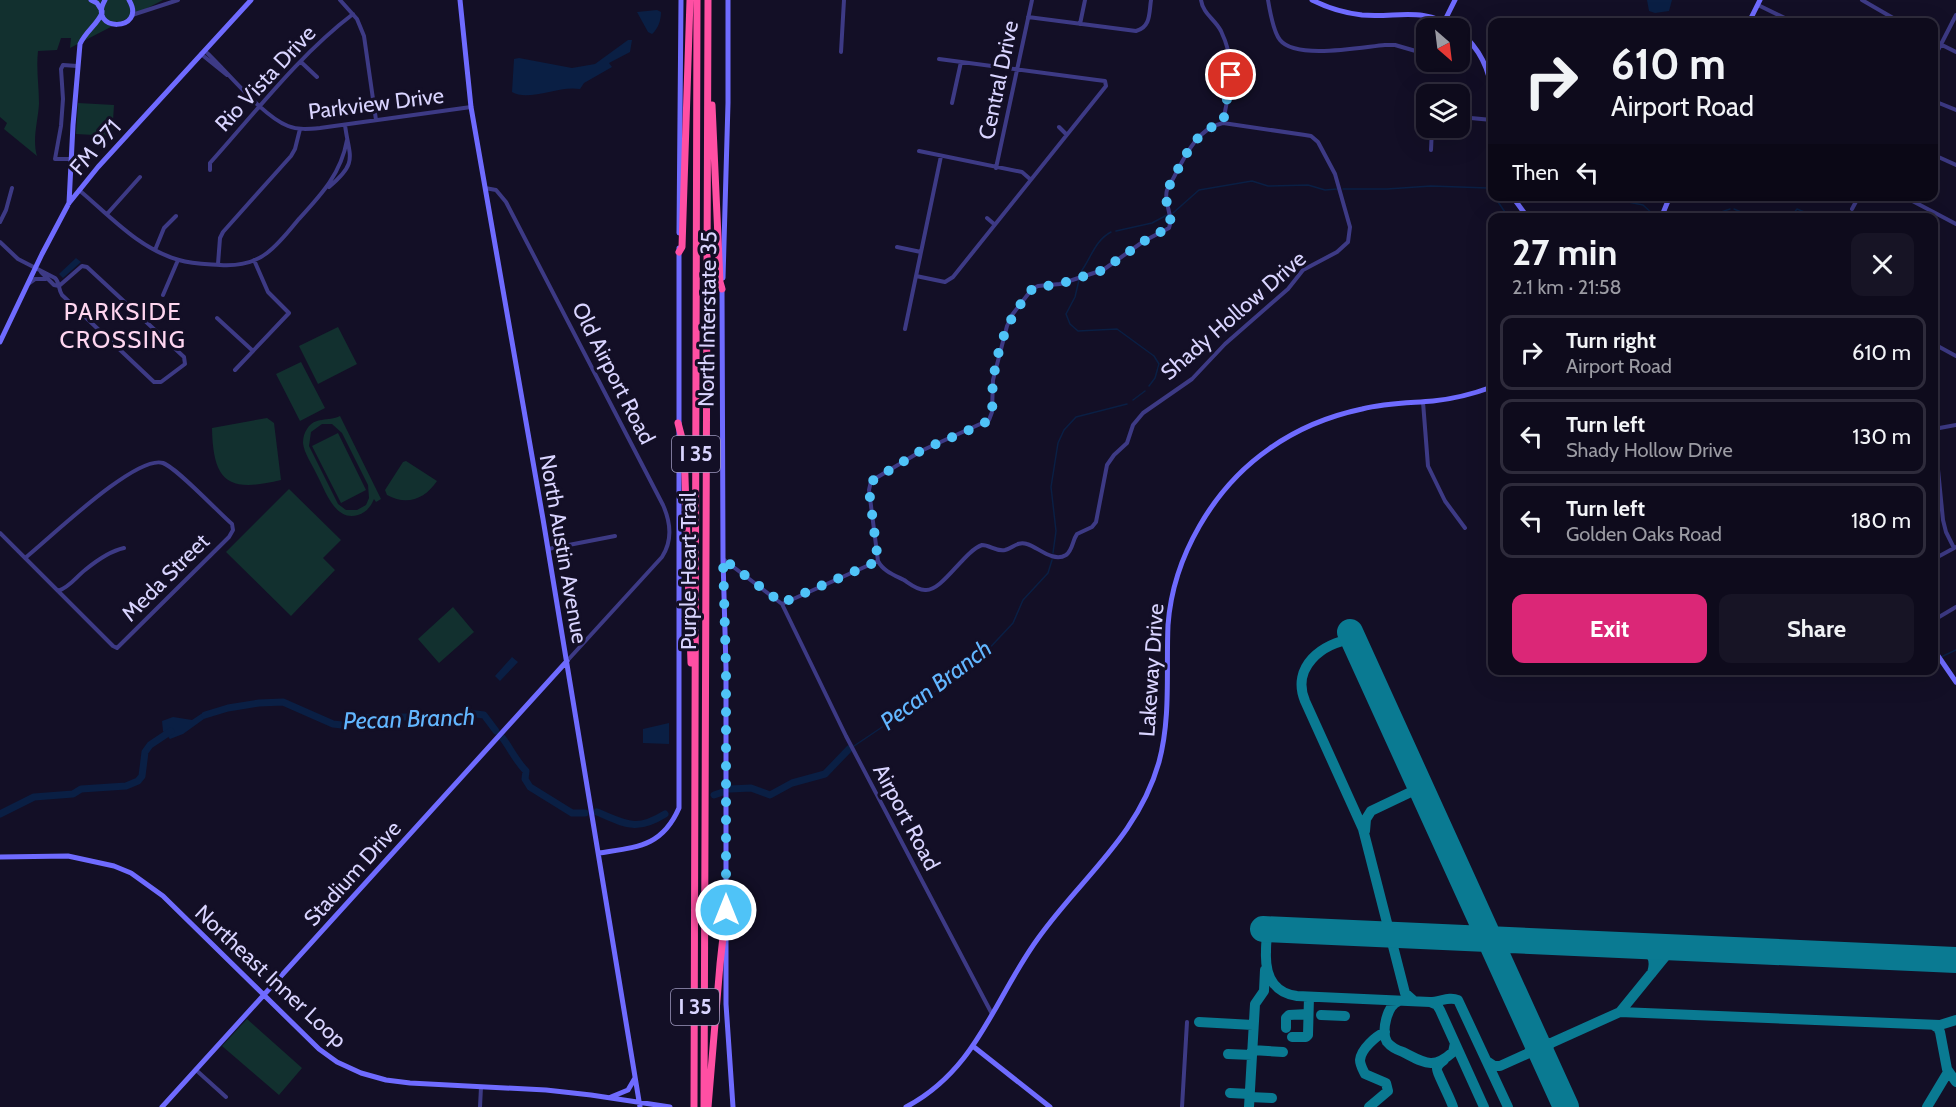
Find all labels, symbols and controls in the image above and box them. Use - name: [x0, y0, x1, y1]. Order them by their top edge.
- street label: Central Drive: [973, 18, 1024, 142]
- north arrow: [1416, 18, 1470, 72]
- map controls: [1416, 18, 1470, 138]
- street label: Rio Vista Drive: [209, 20, 321, 137]
- text: 610 m: [1611, 38, 1726, 90]
- icon: right: [1512, 42, 1590, 120]
- pin: [1205, 49, 1256, 100]
- icon: arrive: [1214, 58, 1247, 91]
- street label: Parkview Drive: [307, 82, 446, 125]
- button: layers: [1416, 84, 1470, 138]
- text: Airport Road: [1611, 90, 1754, 123]
- street label: FM 971: [64, 114, 127, 181]
- icon: left: [1571, 156, 1604, 189]
- text: Then: [1512, 159, 1559, 186]
- text: 27 min: [1512, 230, 1617, 274]
- street label: North Interstate 35: [692, 231, 723, 407]
- button: close: [1851, 233, 1914, 296]
- street label: Shady Hollow Drive: [1155, 245, 1311, 386]
- text: 2.1 km · 21:58: [1512, 275, 1622, 299]
- district label: PARKSIDE CROSSING: [60, 297, 186, 354]
- street label: Old Airport Road: [566, 298, 661, 449]
- text: Turn right: [1566, 327, 1656, 354]
- icon: right: [1515, 336, 1548, 369]
- text: 610 m: [1852, 339, 1911, 366]
- text: Airport Road: [1566, 354, 1672, 378]
- text: Turn left: [1566, 411, 1645, 438]
- icon: left: [1515, 420, 1548, 453]
- text: 130 m: [1852, 423, 1911, 450]
- road number: I 35: [672, 436, 720, 472]
- text: Shady Hollow Drive: [1566, 438, 1733, 462]
- street label: North Austin Avenue: [534, 452, 593, 646]
- street label: Purple Heart Trail: [675, 491, 702, 650]
- text: Turn left: [1566, 495, 1645, 522]
- icon: left: [1515, 504, 1548, 537]
- text: 180 m: [1851, 507, 1911, 534]
- text: Golden Oaks Road: [1566, 522, 1722, 546]
- street label: Meda Street: [116, 527, 215, 627]
- button: Exit: [1512, 594, 1707, 663]
- button: Share: [1719, 594, 1914, 663]
- street label: Lakeway Drive: [1133, 602, 1170, 738]
- water label: Pecan Branch: [874, 633, 997, 736]
- water label: Pecan Branch: [342, 702, 476, 735]
- street label: Airport Road: [867, 759, 946, 875]
- street label: Stadium Drive: [298, 815, 407, 932]
- position arrow: [694, 878, 758, 942]
- street label: Northeast Inner Loop: [189, 899, 352, 1054]
- road number: I 35: [671, 989, 719, 1025]

